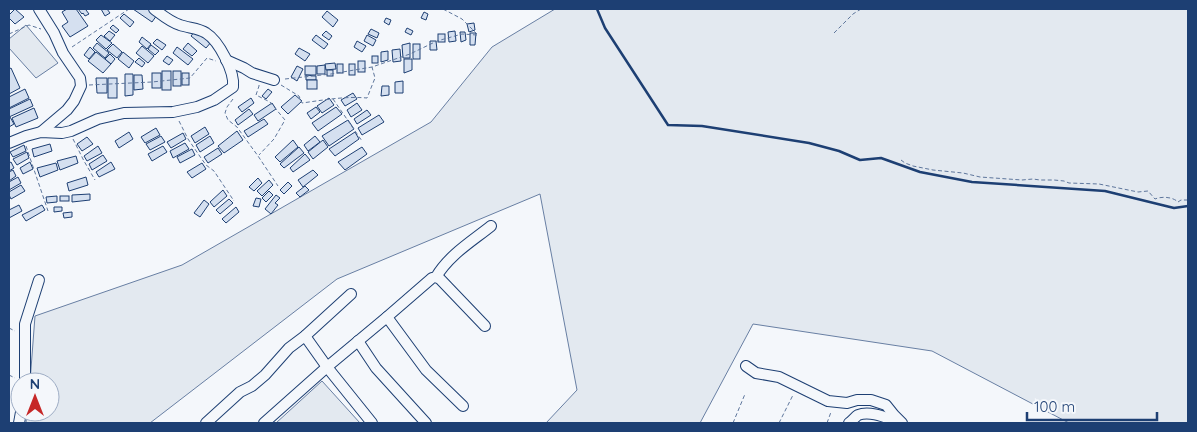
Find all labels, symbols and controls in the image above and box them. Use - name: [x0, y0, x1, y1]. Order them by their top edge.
- north arrow: [10, 372, 60, 422]
- text: N: [30, 375, 40, 393]
- scale bar: [1027, 390, 1157, 422]
- text: 100 m: [1034, 397, 1075, 416]

